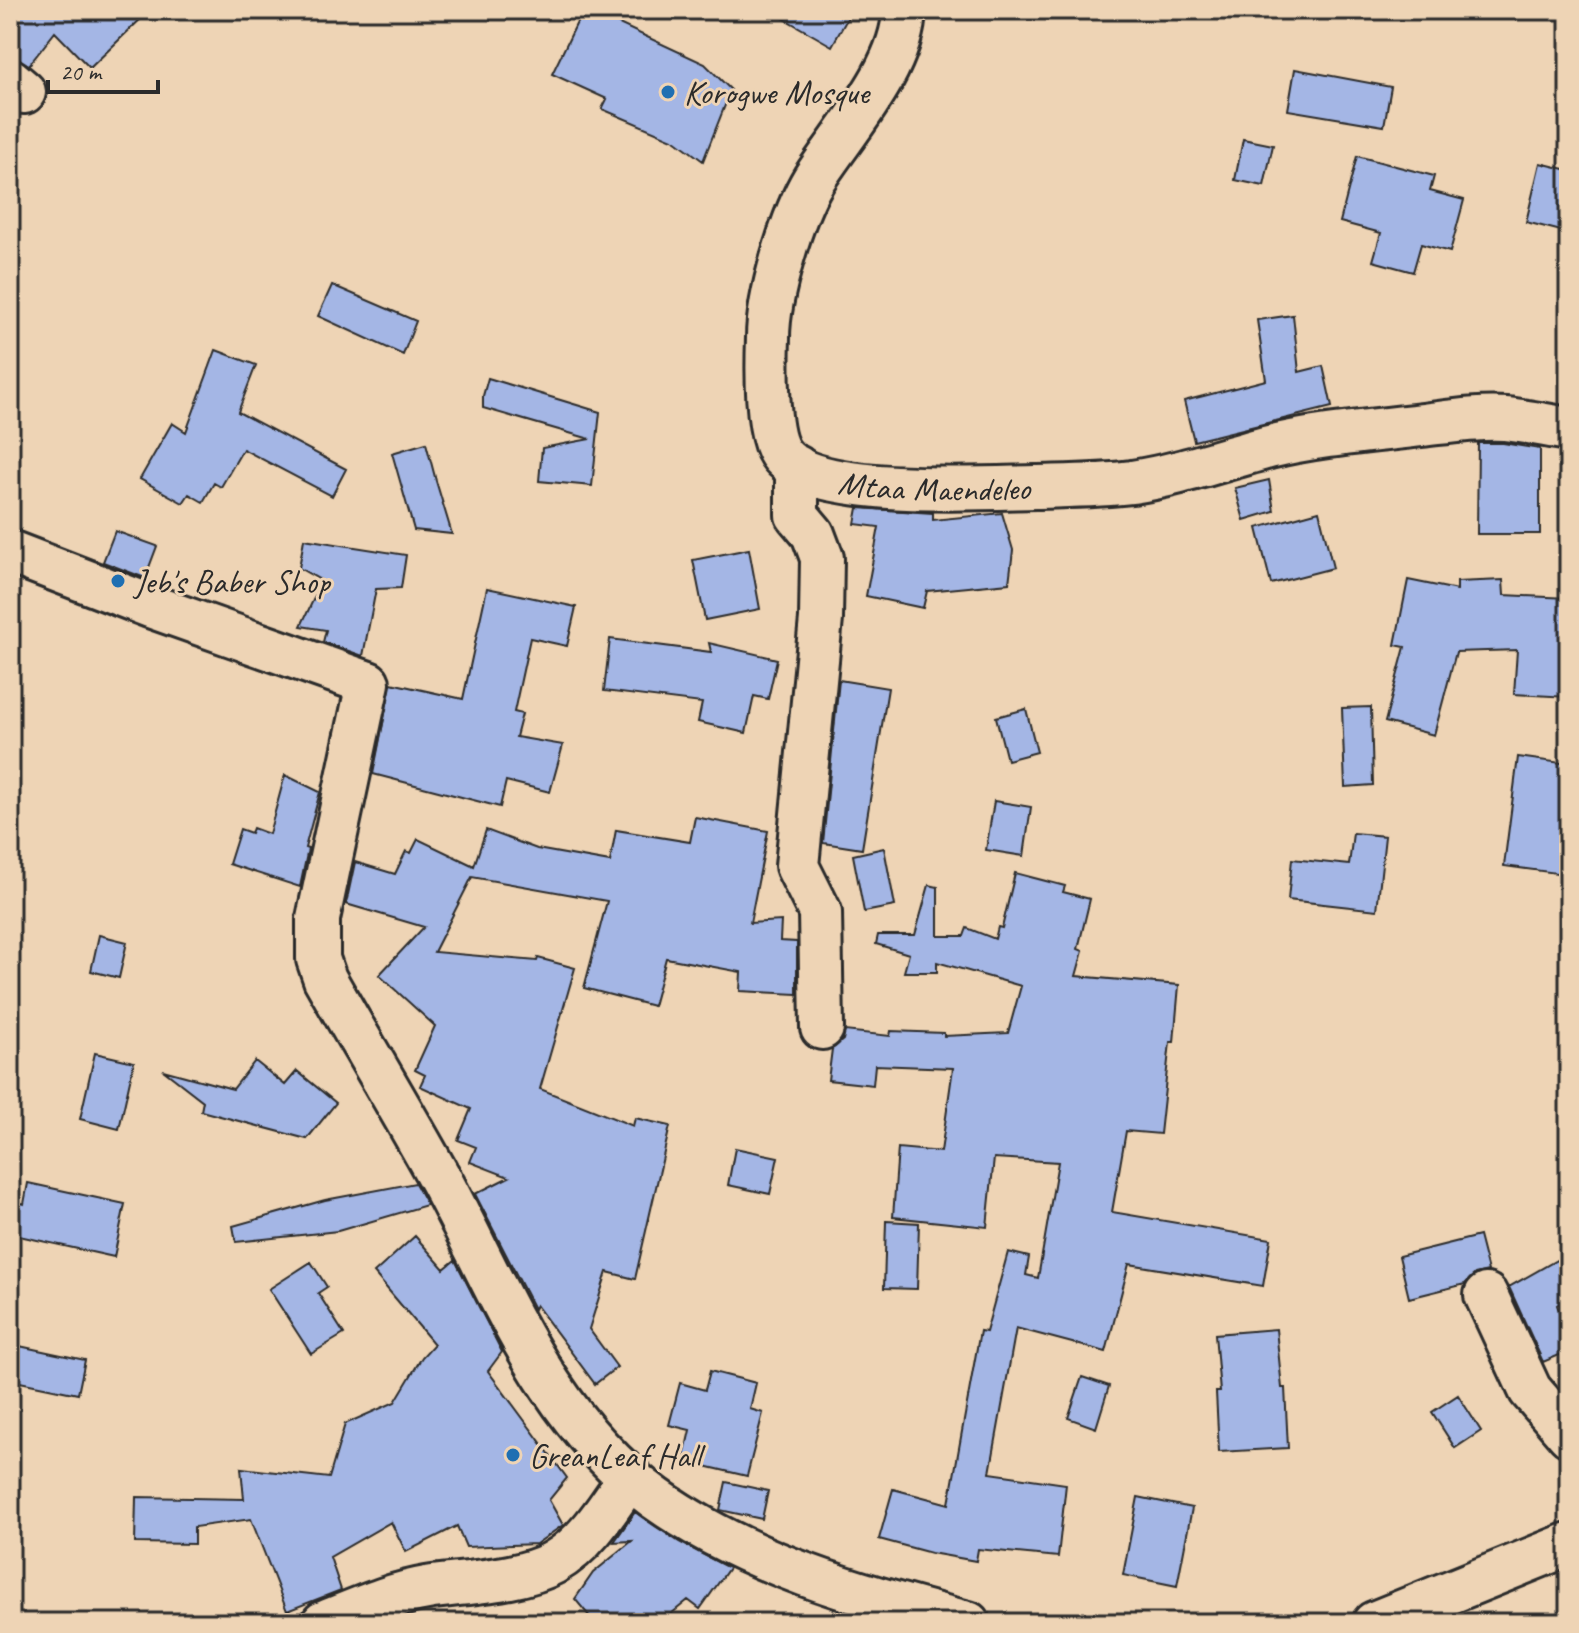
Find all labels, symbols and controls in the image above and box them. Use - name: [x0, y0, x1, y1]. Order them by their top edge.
- scale bar: [48, 44, 158, 94]
- text: 20 m: [60, 57, 103, 87]
- place label: Korogwe Mosque: [684, 71, 871, 114]
- marker: Korogwe Mosque: [659, 83, 677, 101]
- street label: Mtaa Maendeleo: [836, 460, 1033, 511]
- place label: Jeb's Baber Shop: [132, 560, 332, 603]
- marker: Jeb's Baber Shop: [109, 572, 127, 590]
- place label: GreanLeaf Hall: [529, 1434, 707, 1477]
- marker: GreanLeaf Hall: [504, 1446, 522, 1464]

